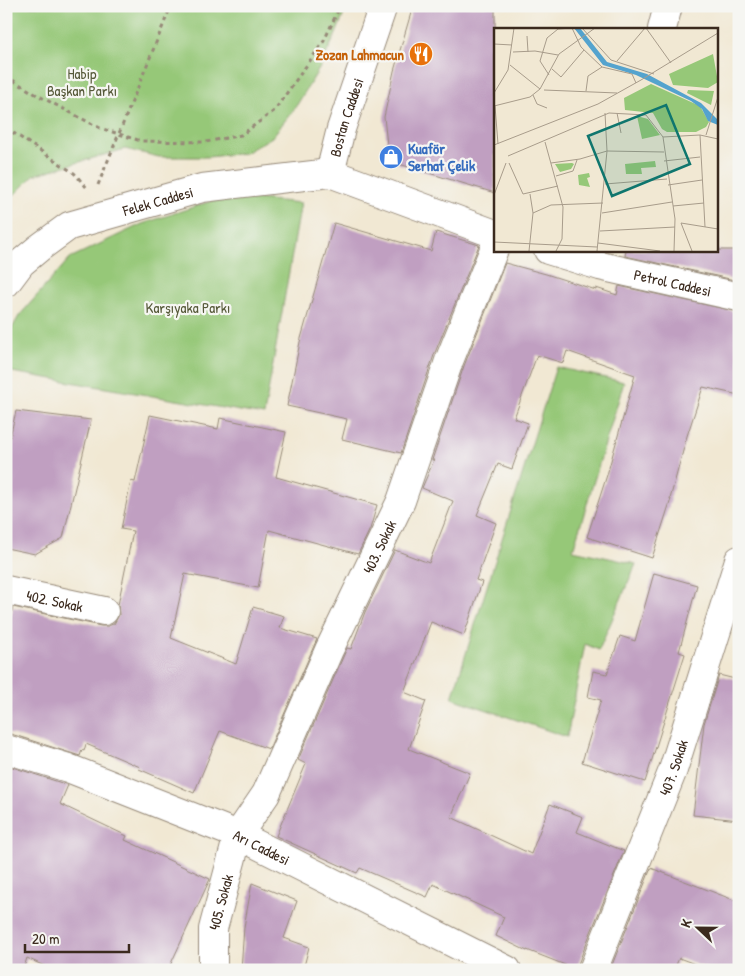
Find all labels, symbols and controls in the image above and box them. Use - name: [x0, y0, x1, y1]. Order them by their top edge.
- inset map: [494, 28, 718, 251]
- restaurant icon: Zozan Lahmacun: [408, 41, 434, 67]
- place label: Zozan Lahmacun: [315, 44, 404, 65]
- park label: Habip Başkan Parkı: [47, 63, 117, 101]
- street label: Bostan Caddesi: [324, 75, 368, 159]
- place label: Kuaför Serhat Çelik: [408, 138, 476, 176]
- shop icon: Kuaför Serhat Çelik: [378, 144, 404, 170]
- street label: Felek Caddesi: [119, 181, 195, 221]
- street label: Petrol Caddesi: [632, 263, 713, 301]
- park label: Karşıyaka Parkı: [146, 297, 230, 318]
- street label: 403. Sokak: [357, 516, 401, 577]
- street label: 402. Sokak: [25, 584, 85, 617]
- street label: 407. Sokak: [653, 737, 692, 798]
- street label: Arı Caddesi: [230, 824, 294, 870]
- street label: 405. Sokak: [203, 872, 238, 932]
- north arrow: [672, 904, 722, 954]
- text: K: [675, 915, 696, 930]
- scale bar: [25, 921, 129, 953]
- text: 20 m: [32, 928, 59, 949]

